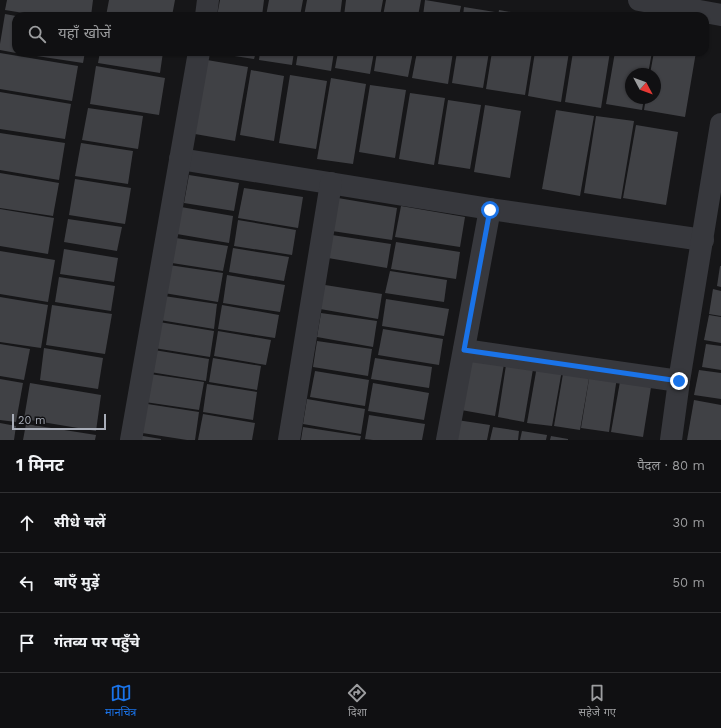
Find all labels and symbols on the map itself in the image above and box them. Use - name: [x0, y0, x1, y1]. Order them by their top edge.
- north arrow: [625, 68, 661, 104]
- route start: [481, 201, 499, 219]
- route end: [670, 372, 688, 390]
- scale bar: [12, 412, 106, 431]

